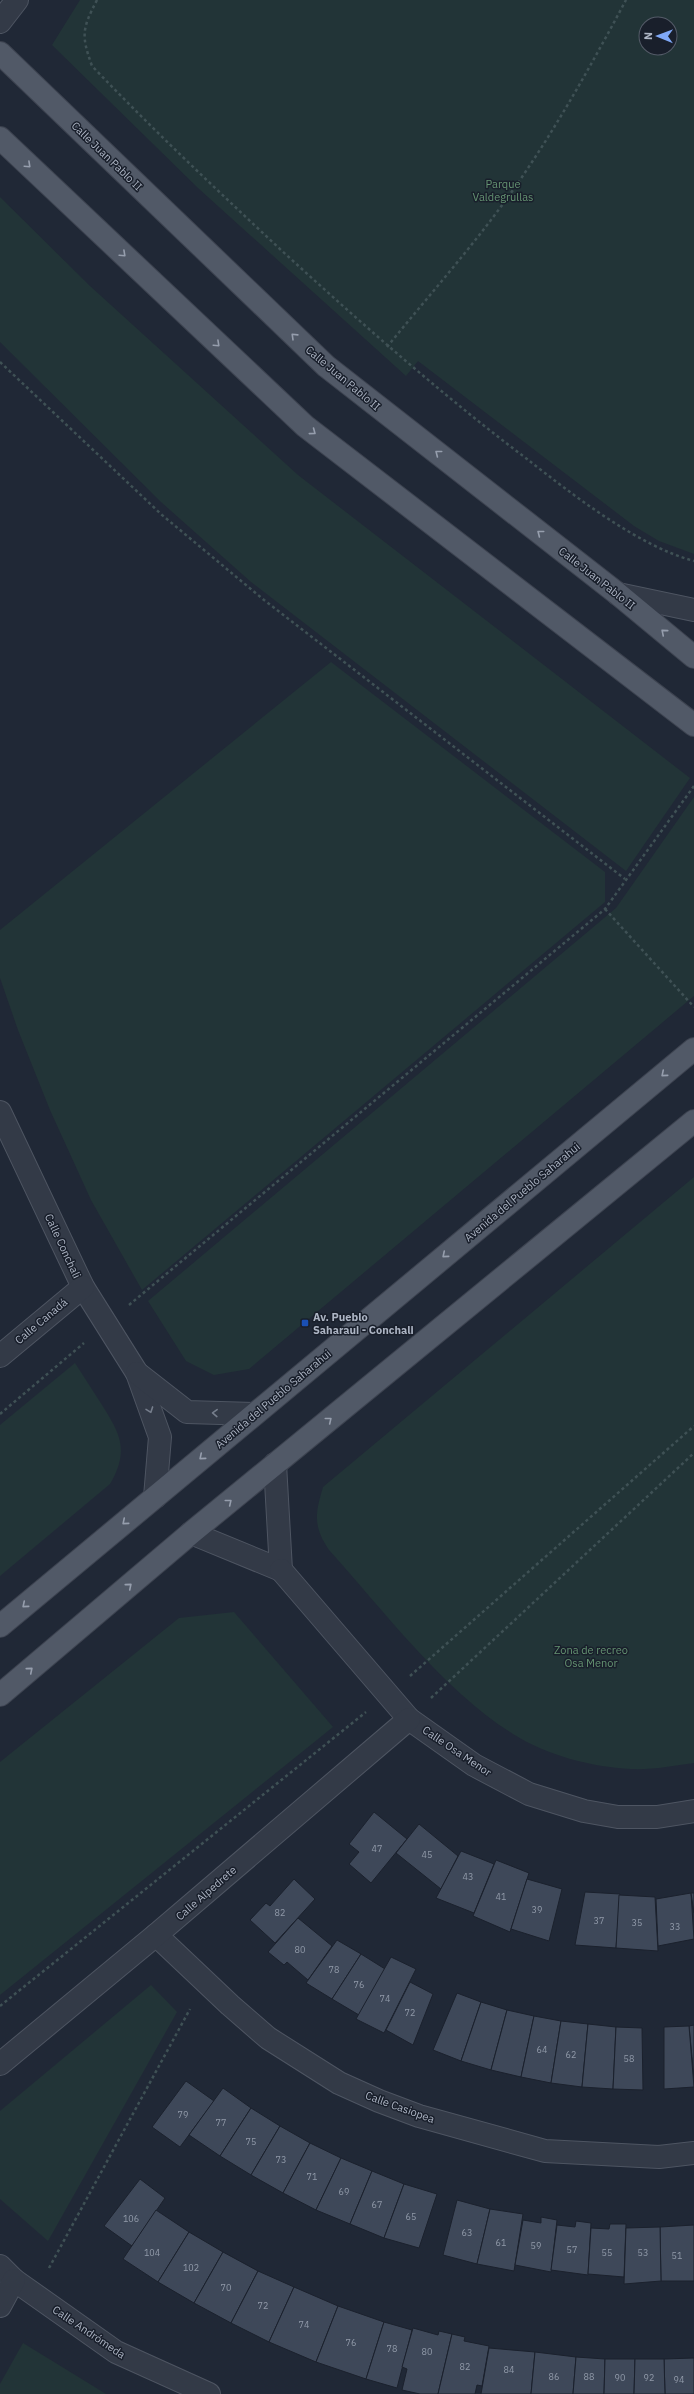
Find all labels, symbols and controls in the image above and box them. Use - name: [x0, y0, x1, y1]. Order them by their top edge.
- north arrow: [638, 16, 678, 56]
- text: N: [641, 32, 655, 40]
- street label: Calle Juan Pablo II: [69, 119, 145, 193]
- one-way arrow: [23, 160, 31, 168]
- park label: Parque Valdegrullas: [473, 177, 533, 204]
- one-way arrow: [118, 250, 126, 257]
- one-way arrow: [291, 333, 299, 340]
- one-way arrow: [213, 339, 220, 346]
- street label: Calle Juan Pablo II: [303, 343, 383, 413]
- one-way arrow: [308, 427, 315, 434]
- one-way arrow: [435, 451, 442, 458]
- one-way arrow: [538, 531, 545, 538]
- street label: Calle Juan Pablo II: [556, 544, 638, 612]
- one-way arrow: [661, 629, 669, 636]
- one-way arrow: [661, 1070, 669, 1077]
- street label: Avenida del Pueblo Saharahui: [461, 1140, 583, 1244]
- street label: Calle Conchali: [42, 1211, 84, 1281]
- one-way arrow: [443, 1251, 450, 1258]
- street label: Calle Canadá: [12, 1295, 70, 1347]
- place label: Av. Pueblo Saharaui - Conchali: [313, 1310, 414, 1337]
- marker: Av. Pueblo Saharaui - Conchali: [300, 1318, 310, 1328]
- street label: Avenida del Pueblo Saharahui: [212, 1347, 334, 1451]
- one-way arrow: [146, 1406, 154, 1413]
- one-way arrow: [212, 1409, 218, 1417]
- one-way arrow: [325, 1417, 332, 1424]
- one-way arrow: [200, 1453, 207, 1460]
- one-way arrow: [224, 1500, 231, 1507]
- one-way arrow: [122, 1518, 129, 1525]
- one-way arrow: [124, 1583, 132, 1590]
- one-way arrow: [22, 1601, 30, 1608]
- park label: Zona de recreo Osa Menor: [554, 1643, 628, 1670]
- one-way arrow: [25, 1667, 32, 1674]
- street label: Calle Osa Menor: [420, 1723, 494, 1779]
- house number: 47: [372, 1843, 382, 1854]
- house number: 45: [422, 1849, 432, 1860]
- street label: Calle Alpedrete: [173, 1863, 239, 1923]
- house number: 43: [463, 1871, 473, 1882]
- house number: 41: [496, 1891, 506, 1902]
- house number: 39: [532, 1904, 542, 1915]
- house number: 82: [275, 1907, 285, 1918]
- house number: 37: [594, 1915, 604, 1926]
- house number: 35: [632, 1917, 642, 1928]
- house number: 33: [670, 1921, 680, 1932]
- house number: 80: [295, 1944, 305, 1955]
- house number: 78: [329, 1964, 339, 1975]
- house number: 76: [354, 1979, 364, 1990]
- house number: 74: [380, 1993, 390, 2004]
- house number: 72: [405, 2007, 415, 2018]
- house number: 64: [537, 2044, 547, 2055]
- house number: 62: [566, 2049, 576, 2060]
- house number: 58: [624, 2053, 634, 2064]
- street label: Calle Casiopea: [364, 2088, 437, 2126]
- house number: 79: [178, 2109, 188, 2120]
- house number: 77: [216, 2117, 226, 2128]
- house number: 75: [246, 2136, 256, 2147]
- house number: 73: [276, 2154, 286, 2165]
- house number: 71: [307, 2171, 317, 2182]
- house number: 69: [339, 2186, 349, 2197]
- house number: 67: [372, 2199, 382, 2210]
- house number: 65: [406, 2211, 416, 2222]
- house number: 106: [123, 2213, 139, 2224]
- house number: 63: [462, 2227, 472, 2238]
- house number: 61: [496, 2237, 506, 2248]
- house number: 59: [531, 2240, 541, 2251]
- house number: 57: [567, 2244, 577, 2255]
- house number: 104: [144, 2247, 160, 2258]
- house number: 55: [602, 2247, 612, 2258]
- house number: 53: [638, 2247, 648, 2258]
- house number: 51: [672, 2250, 682, 2261]
- house number: 102: [183, 2262, 199, 2273]
- house number: 70: [221, 2282, 231, 2293]
- house number: 72: [258, 2300, 268, 2311]
- street label: Calle Andrómeda: [50, 2302, 128, 2362]
- house number: 74: [299, 2319, 309, 2330]
- house number: 76: [346, 2337, 356, 2348]
- house number: 78: [387, 2343, 397, 2354]
- house number: 80: [422, 2346, 432, 2357]
- house number: 82: [460, 2361, 470, 2372]
- house number: 84: [504, 2364, 514, 2375]
- house number: 86: [549, 2371, 559, 2382]
- house number: 88: [584, 2371, 594, 2382]
- house number: 90: [615, 2372, 625, 2383]
- house number: 92: [644, 2372, 654, 2383]
- house number: 94: [674, 2374, 684, 2385]

